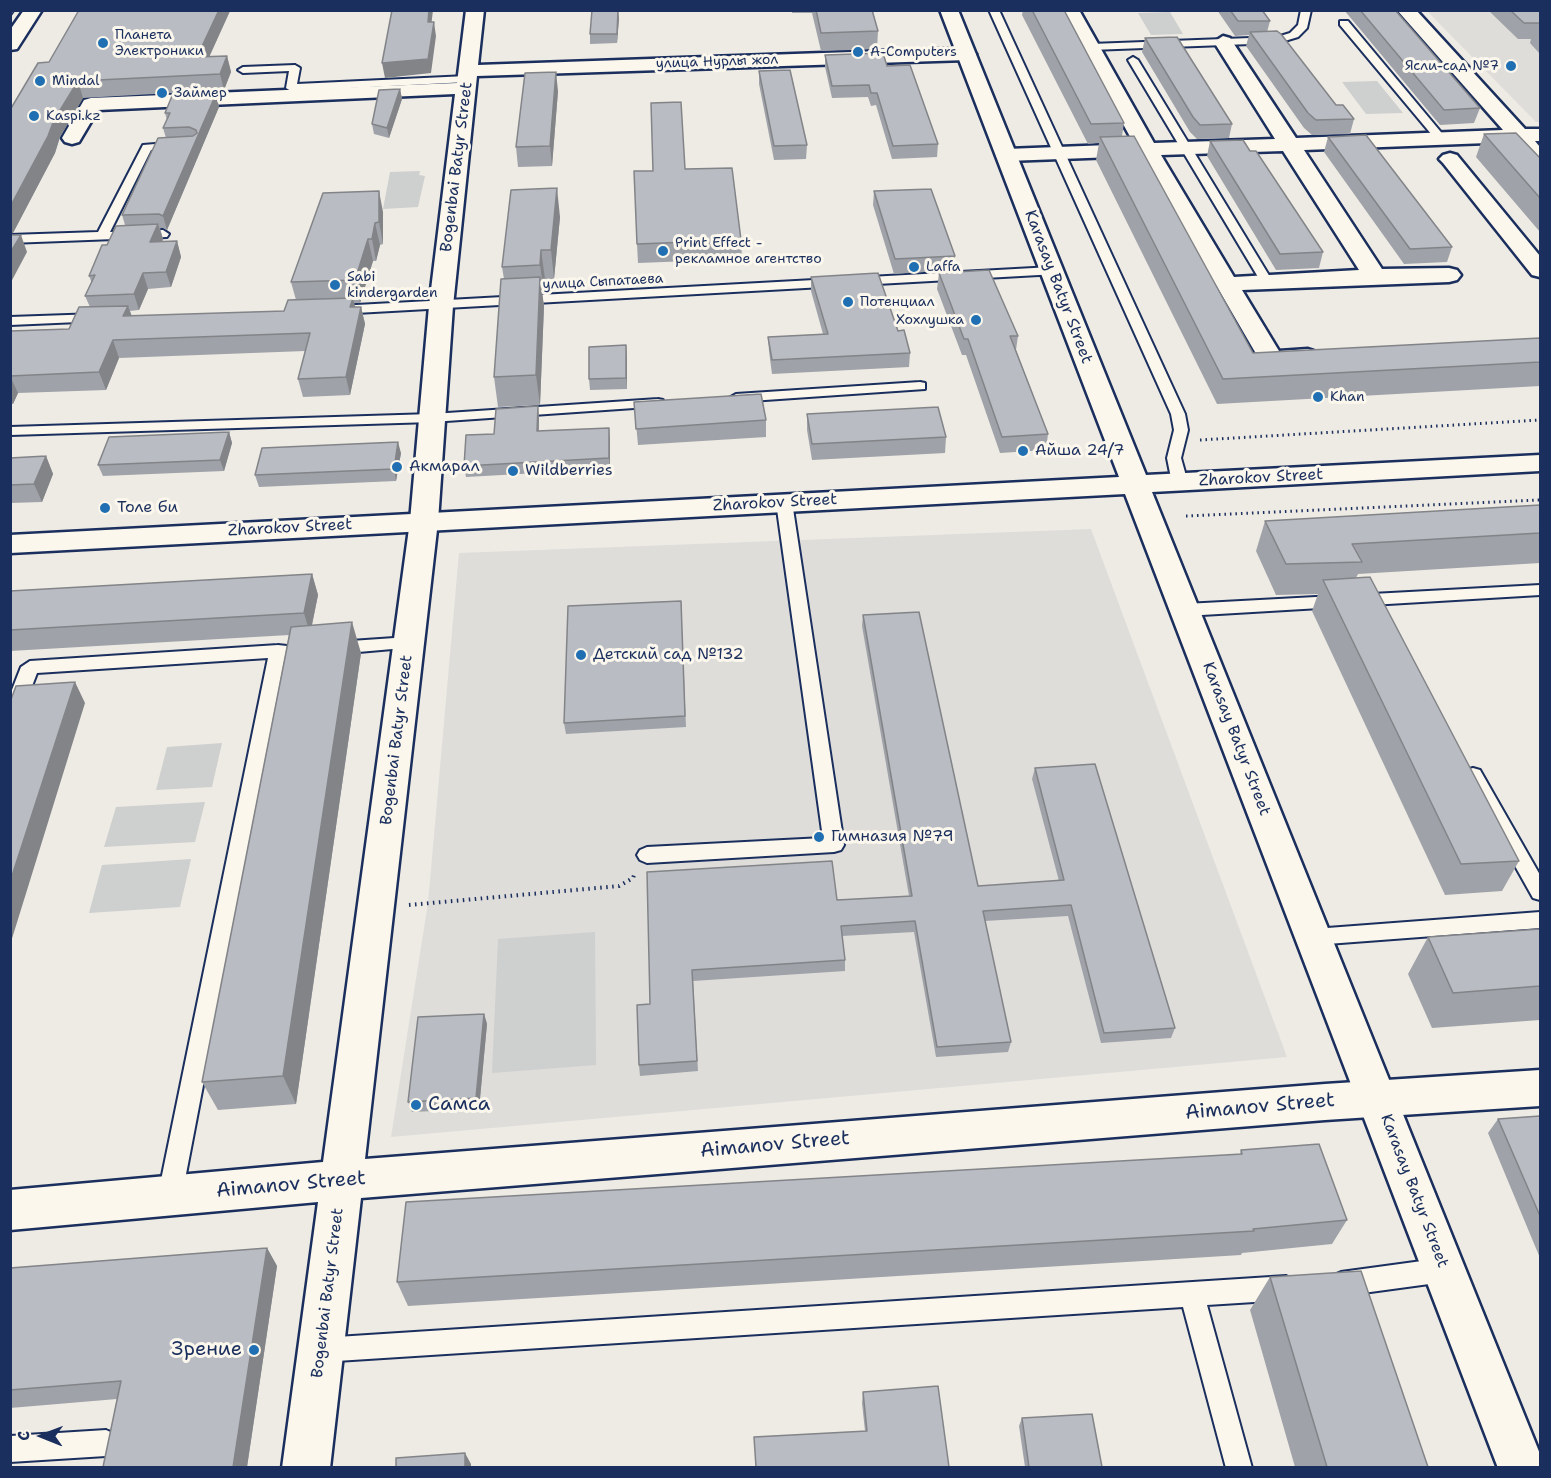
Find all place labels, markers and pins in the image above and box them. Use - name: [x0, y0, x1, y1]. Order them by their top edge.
- place label: Планета Электроники: [115, 27, 204, 60]
- marker: Планета Электроники: [96, 36, 110, 50]
- place label: A-Computers: [870, 44, 957, 60]
- marker: A-Computers: [851, 45, 865, 59]
- place label: Ясли-сад №7: [1405, 58, 1499, 74]
- marker: Ясли-сад №7: [1504, 59, 1518, 73]
- place label: Mindal: [52, 73, 100, 89]
- marker: Mindal: [33, 74, 47, 88]
- place label: Займер: [174, 85, 227, 101]
- marker: Займер: [155, 86, 169, 100]
- place label: Kaspi.kz: [46, 108, 101, 124]
- marker: Kaspi.kz: [27, 109, 41, 123]
- place label: Print Effect - рекламное агентство: [675, 235, 822, 268]
- marker: Print Effect - рекламное агентство: [656, 244, 670, 258]
- place label: Laffa: [926, 259, 960, 275]
- marker: Laffa: [907, 260, 921, 274]
- place label: Sabi kindergarden: [347, 269, 438, 302]
- marker: Sabi kindergarden: [328, 278, 342, 292]
- place label: Потенциал: [860, 294, 934, 310]
- marker: Потенциал: [841, 295, 855, 309]
- place label: Хохлушка: [896, 312, 964, 328]
- marker: Хохлушка: [969, 313, 983, 327]
- place label: Khan: [1330, 389, 1365, 405]
- marker: Khan: [1311, 390, 1325, 404]
- place label: Айша 24/7: [1035, 441, 1125, 461]
- marker: Айша 24/7: [1016, 444, 1030, 458]
- place label: Акмарал: [409, 457, 480, 477]
- marker: Акмарал: [390, 460, 404, 474]
- place label: Wildberries: [525, 461, 613, 481]
- marker: Wildberries: [506, 464, 520, 478]
- place label: Толе би: [117, 498, 178, 518]
- marker: Толе би: [98, 501, 112, 515]
- place label: Детский сад №132: [593, 645, 744, 665]
- marker: Детский сад №132: [574, 648, 588, 662]
- place label: Гимназия №79: [831, 827, 954, 847]
- marker: Гимназия №79: [812, 830, 826, 844]
- place label: Самса: [428, 1093, 490, 1117]
- marker: Самса: [409, 1098, 423, 1112]
- place label: Зрение: [172, 1338, 242, 1362]
- marker: Зрение: [247, 1343, 261, 1357]

